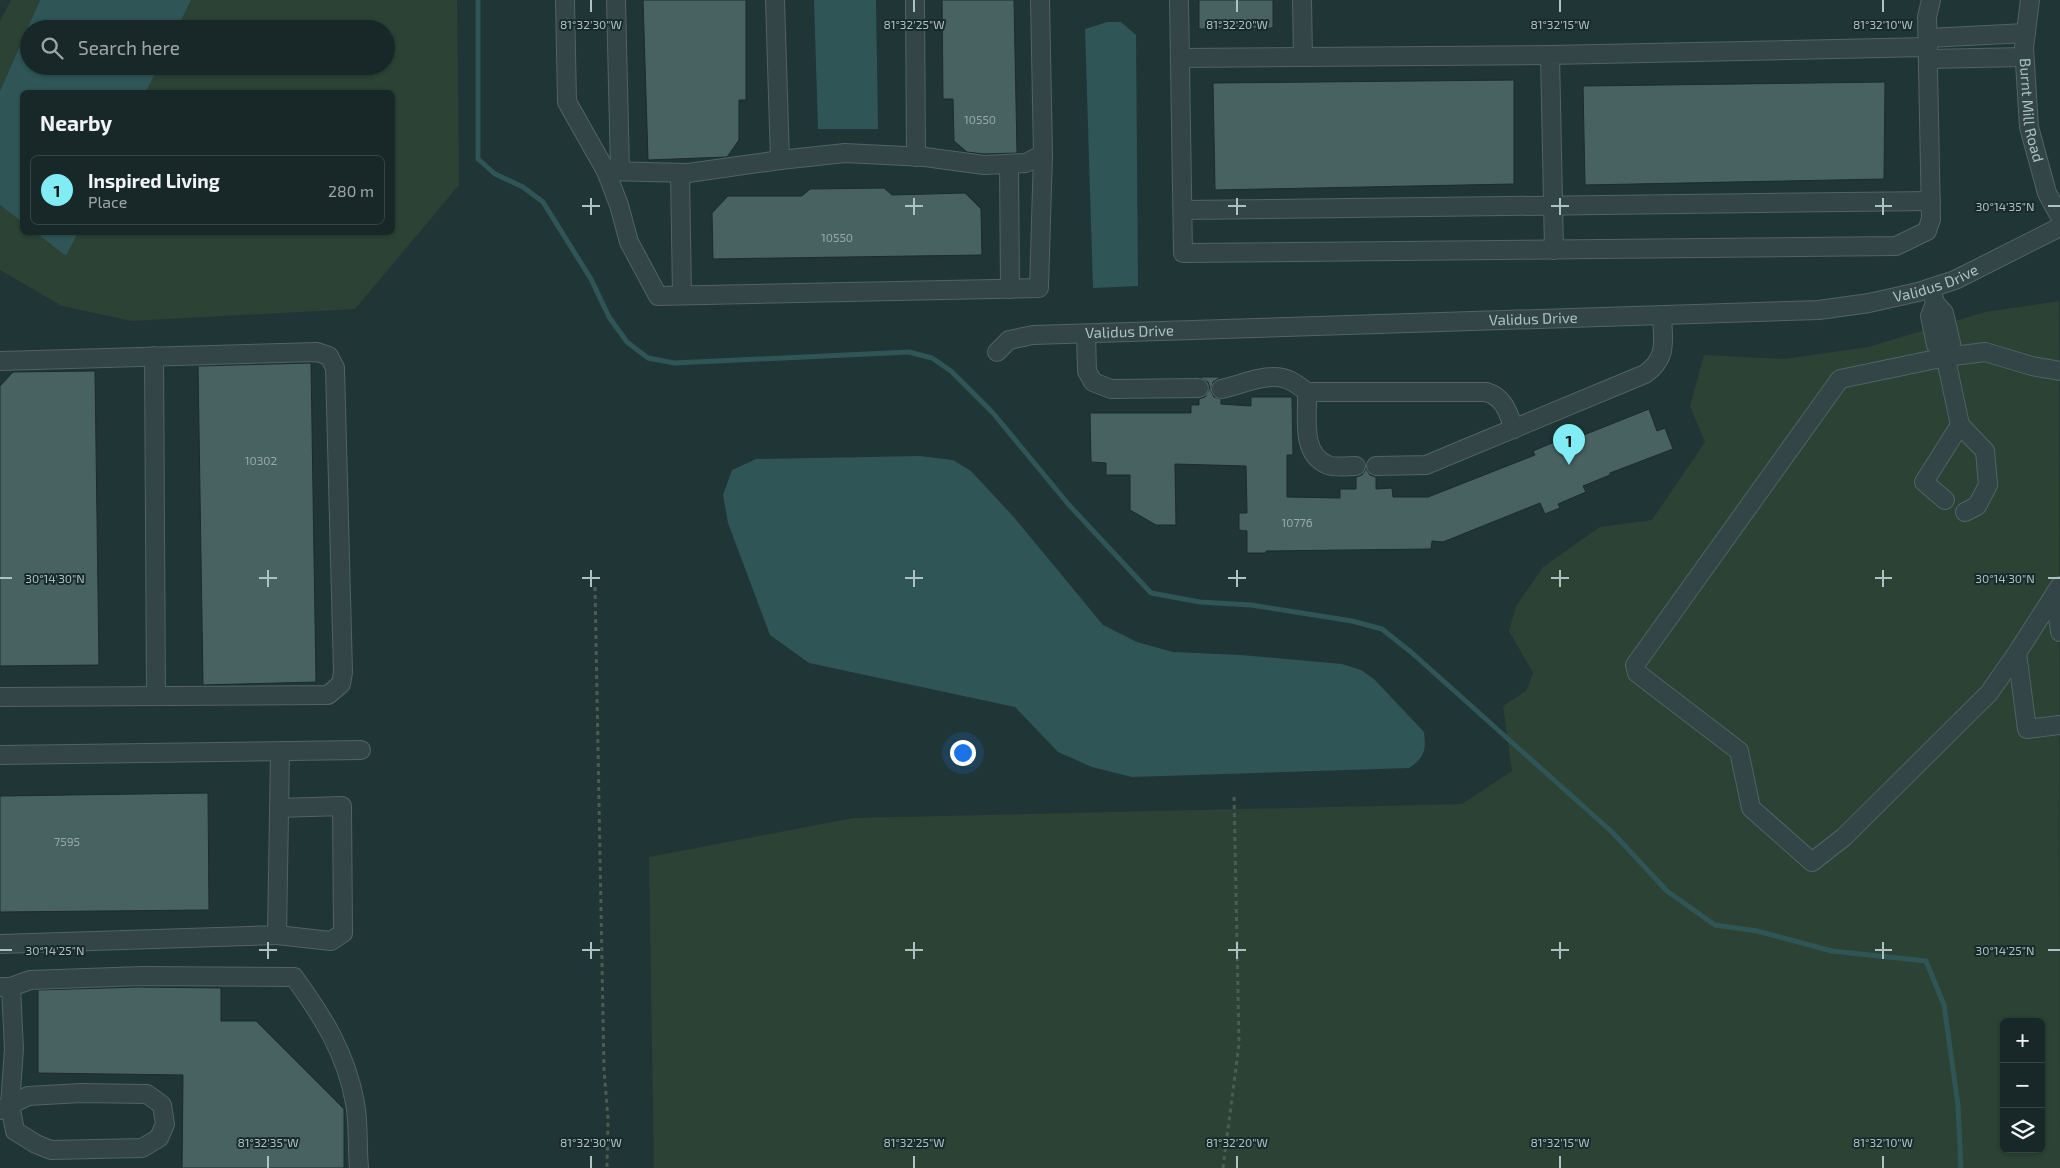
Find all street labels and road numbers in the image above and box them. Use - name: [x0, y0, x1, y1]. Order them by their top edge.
- street label: Burnt Mill Road: [2017, 57, 2048, 164]
- street label: Validus Drive: [1891, 260, 1981, 305]
- street label: Validus Drive: [1488, 308, 1578, 328]
- street label: Validus Drive: [1085, 321, 1174, 341]

